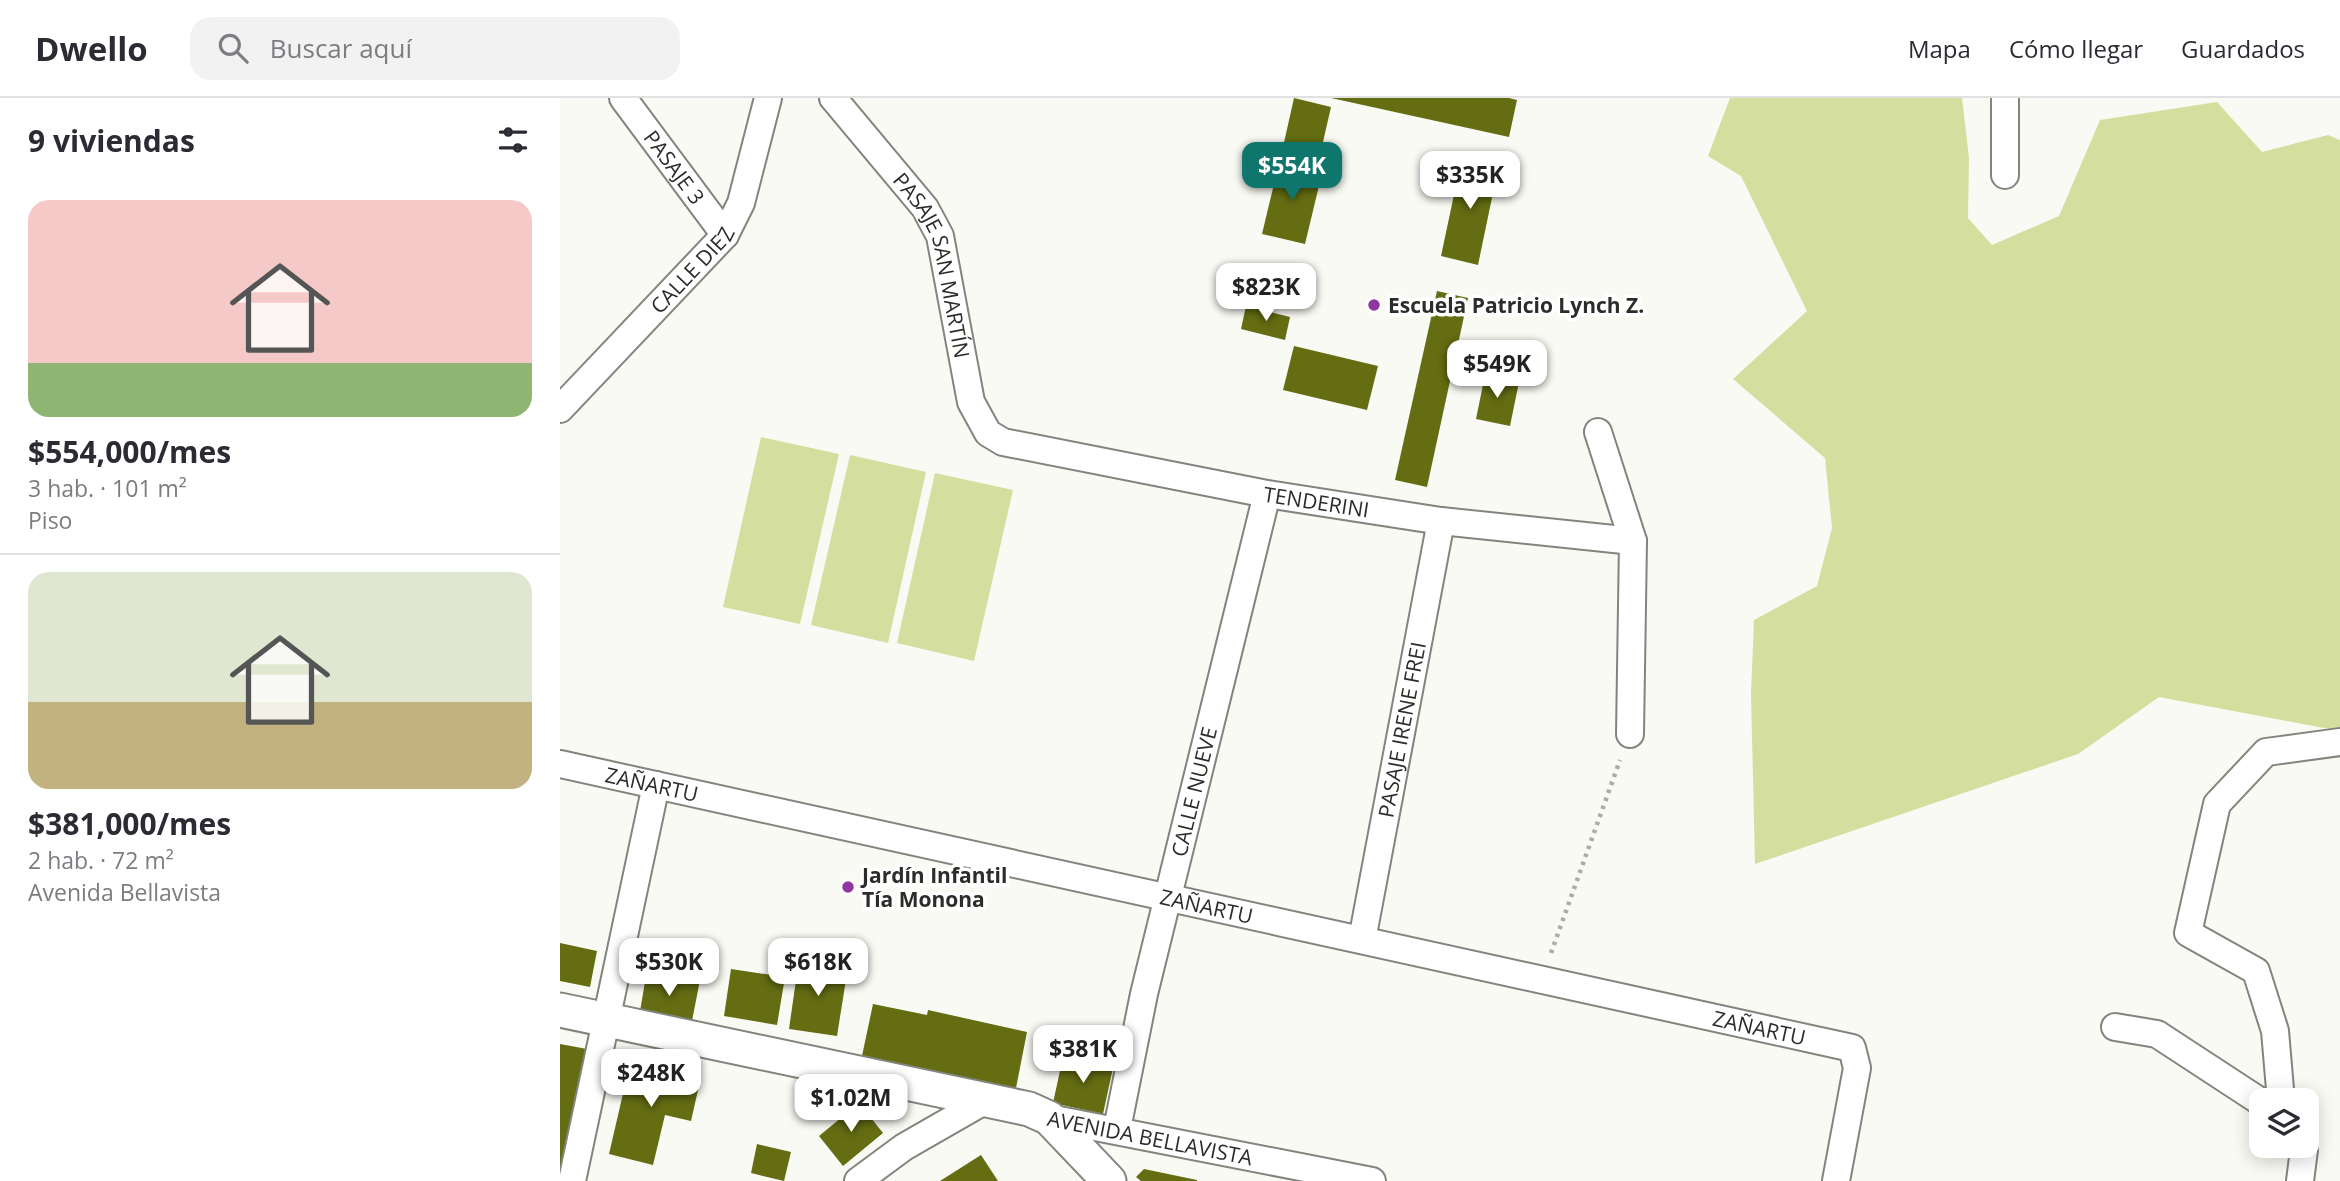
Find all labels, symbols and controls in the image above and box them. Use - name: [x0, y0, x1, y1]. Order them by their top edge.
- search box: [190, 17, 680, 80]
- text: Dwello: [35, 26, 148, 71]
- icon: search: [214, 29, 252, 67]
- text: Buscar aquí: [270, 30, 412, 66]
- text: Mapa: [1908, 32, 1971, 65]
- text: Cómo llegar: [2009, 32, 2143, 65]
- text: Guardados: [2181, 32, 2305, 65]
- text: 9 viviendas: [28, 120, 195, 161]
- icon: filters: [494, 121, 532, 159]
- street label: PASAJE 3: [638, 124, 711, 210]
- pin: $554K: [1243, 142, 1341, 202]
- text: $554K: [1258, 149, 1326, 181]
- pin: $335K: [1421, 152, 1519, 211]
- text: $335K: [1436, 158, 1504, 190]
- street label: PASAJE SAN MARTÍN: [887, 166, 976, 360]
- street label: CALLE DIEZ: [644, 222, 741, 319]
- icon: home: [217, 245, 343, 371]
- pin: $823K: [1217, 264, 1315, 323]
- text: $823K: [1232, 270, 1300, 302]
- place label: Escuela Patricio Lynch Z.: [1388, 291, 1644, 319]
- marker: Escuela Patricio Lynch Z.: [1366, 297, 1382, 313]
- pin: $549K: [1448, 341, 1546, 400]
- text: $549K: [1463, 347, 1531, 379]
- text: $554,000/mes: [28, 431, 231, 472]
- text: 3 hab. · 101 m²: [28, 472, 187, 504]
- street label: TENDERINI: [1262, 480, 1371, 524]
- text: Piso: [28, 504, 72, 536]
- icon: home: [217, 617, 343, 743]
- street label: PASAJE IRENE FREI: [1371, 639, 1432, 820]
- street label: CALLE NUEVE: [1164, 724, 1223, 859]
- street label: ZAÑARTU: [603, 760, 701, 808]
- text: $381,000/mes: [28, 803, 231, 844]
- text: 2 hab. · 72 m²: [28, 844, 174, 876]
- place label: Jardín Infantil Tía Monona: [860, 861, 1007, 913]
- text: Avenida Bellavista: [28, 876, 221, 908]
- marker: Jardín Infantil Tía Monona: [840, 879, 856, 895]
- street label: ZAÑARTU: [1158, 882, 1256, 930]
- pin: $530K: [620, 939, 718, 998]
- pin: $618K: [769, 939, 867, 998]
- text: $530K: [635, 945, 703, 977]
- text: $618K: [784, 945, 852, 977]
- street label: ZAÑARTU: [1710, 1004, 1808, 1051]
- pin: $381K: [1034, 1026, 1132, 1085]
- text: $381K: [1049, 1032, 1117, 1064]
- pin: $248K: [602, 1049, 700, 1109]
- text: $248K: [617, 1056, 685, 1088]
- pin: $1.02M: [794, 1074, 908, 1134]
- text: $1.02M: [811, 1081, 891, 1113]
- map controls: [2249, 1088, 2319, 1158]
- button: layers: [2249, 1088, 2319, 1158]
- street label: AVENIDA BELLAVISTA: [1045, 1104, 1256, 1172]

